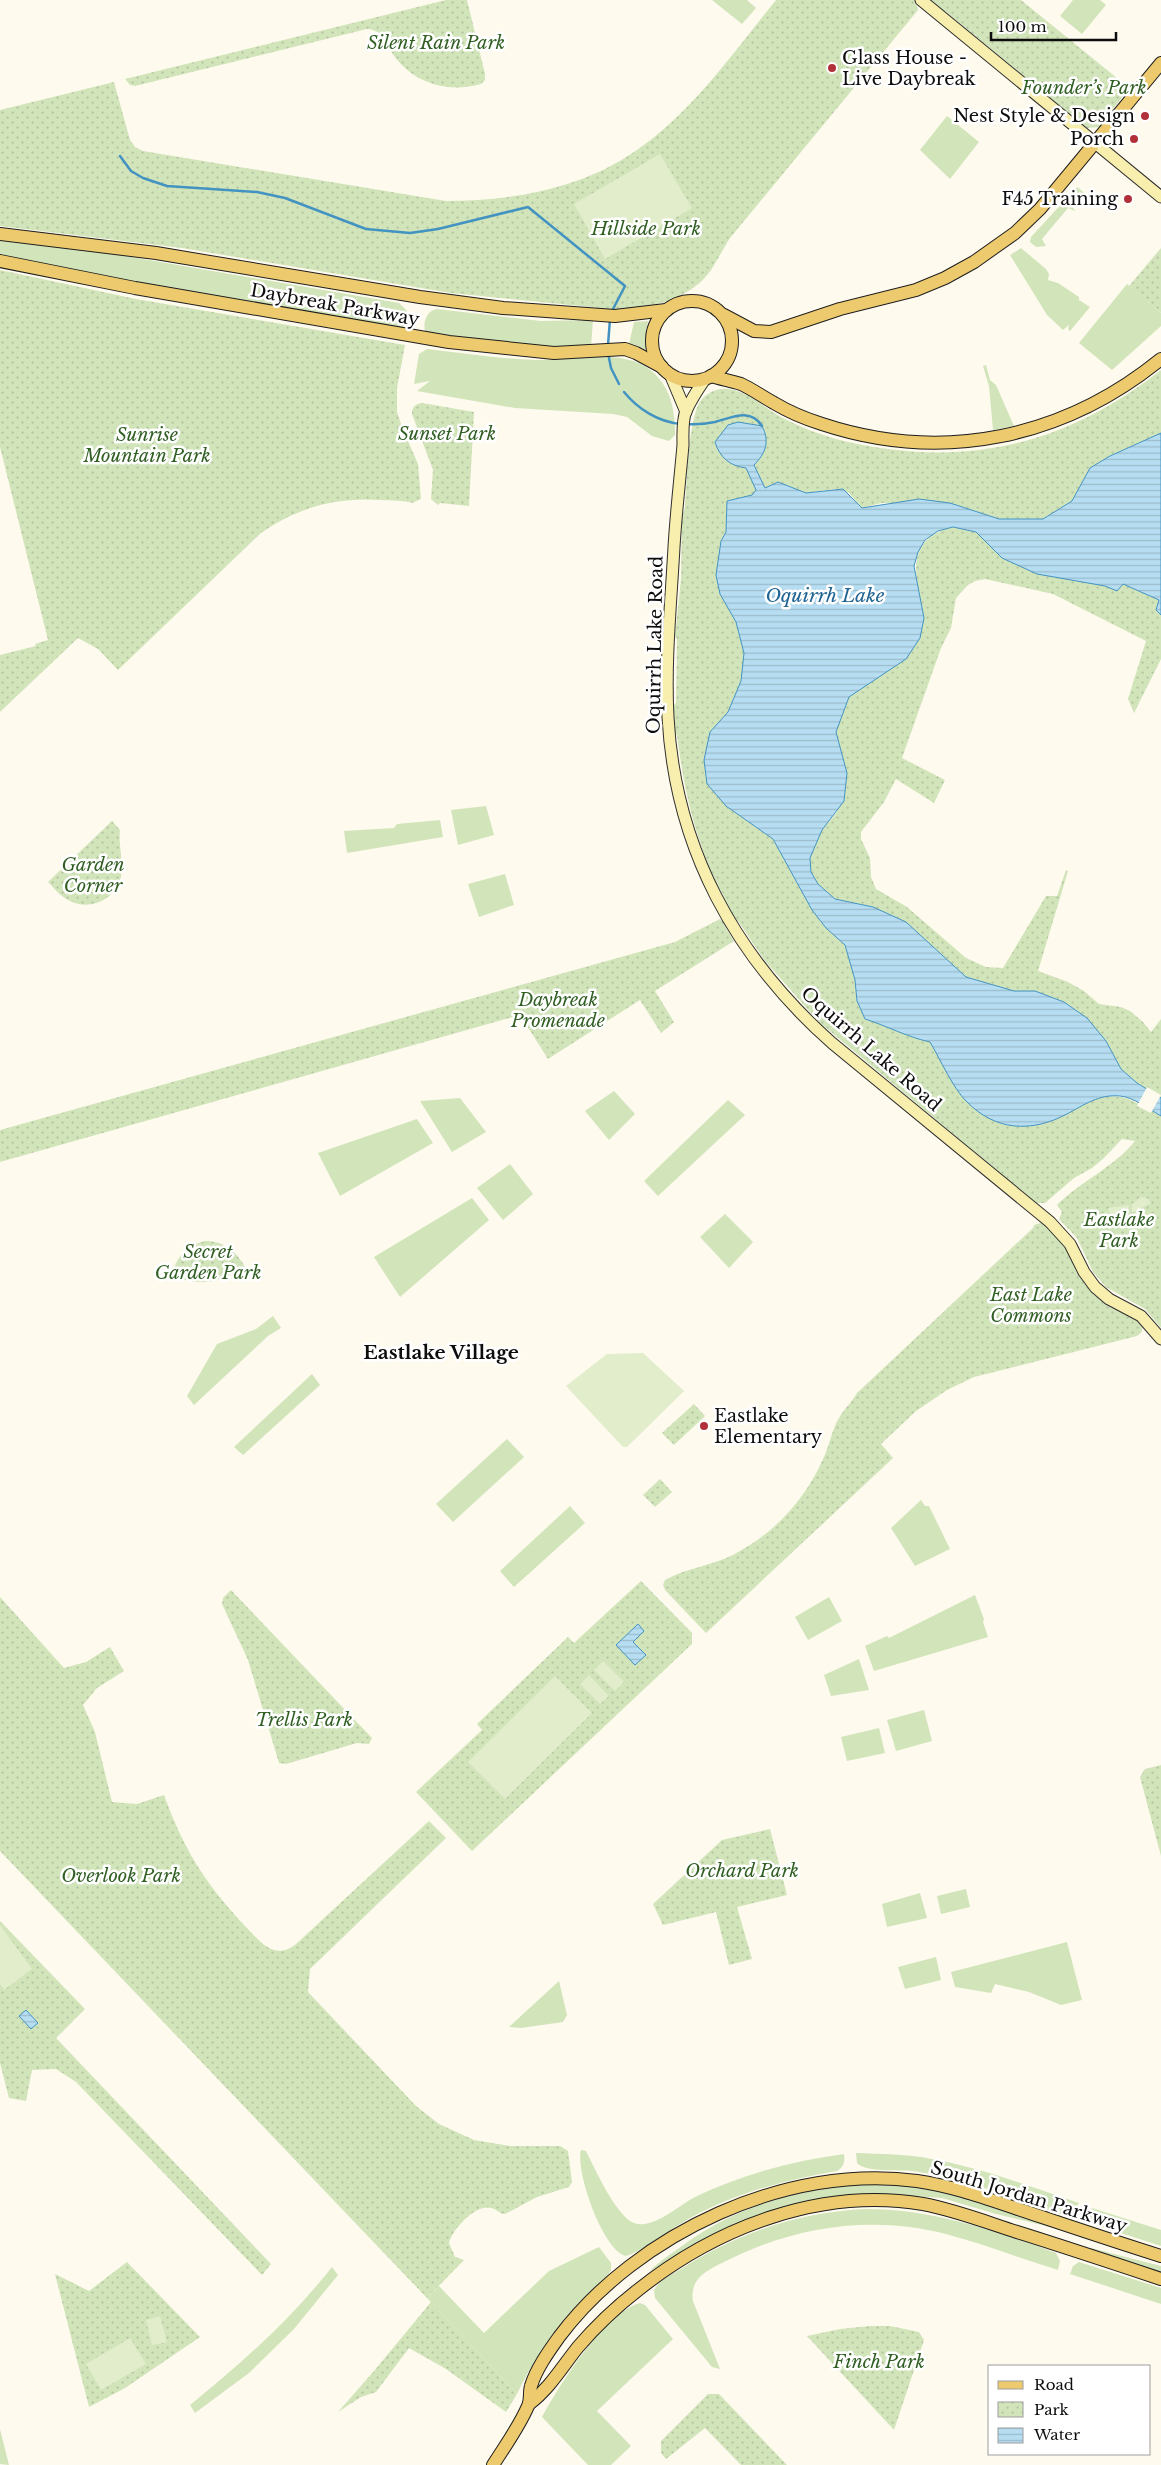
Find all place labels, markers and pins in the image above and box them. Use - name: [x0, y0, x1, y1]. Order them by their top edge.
- place label: Glass House - Live Daybreak: [842, 47, 976, 90]
- marker: Glass House - Live Daybreak: [826, 62, 838, 74]
- place label: Nest Style & Design: [953, 105, 1135, 127]
- marker: Nest Style & Design: [1139, 110, 1151, 122]
- place label: Porch: [1070, 128, 1124, 150]
- marker: Porch: [1128, 133, 1140, 145]
- place label: F45 Training: [1001, 188, 1118, 210]
- marker: F45 Training: [1122, 193, 1134, 205]
- place label: Eastlake Elementary: [714, 1405, 823, 1448]
- marker: Eastlake Elementary: [698, 1420, 710, 1432]

